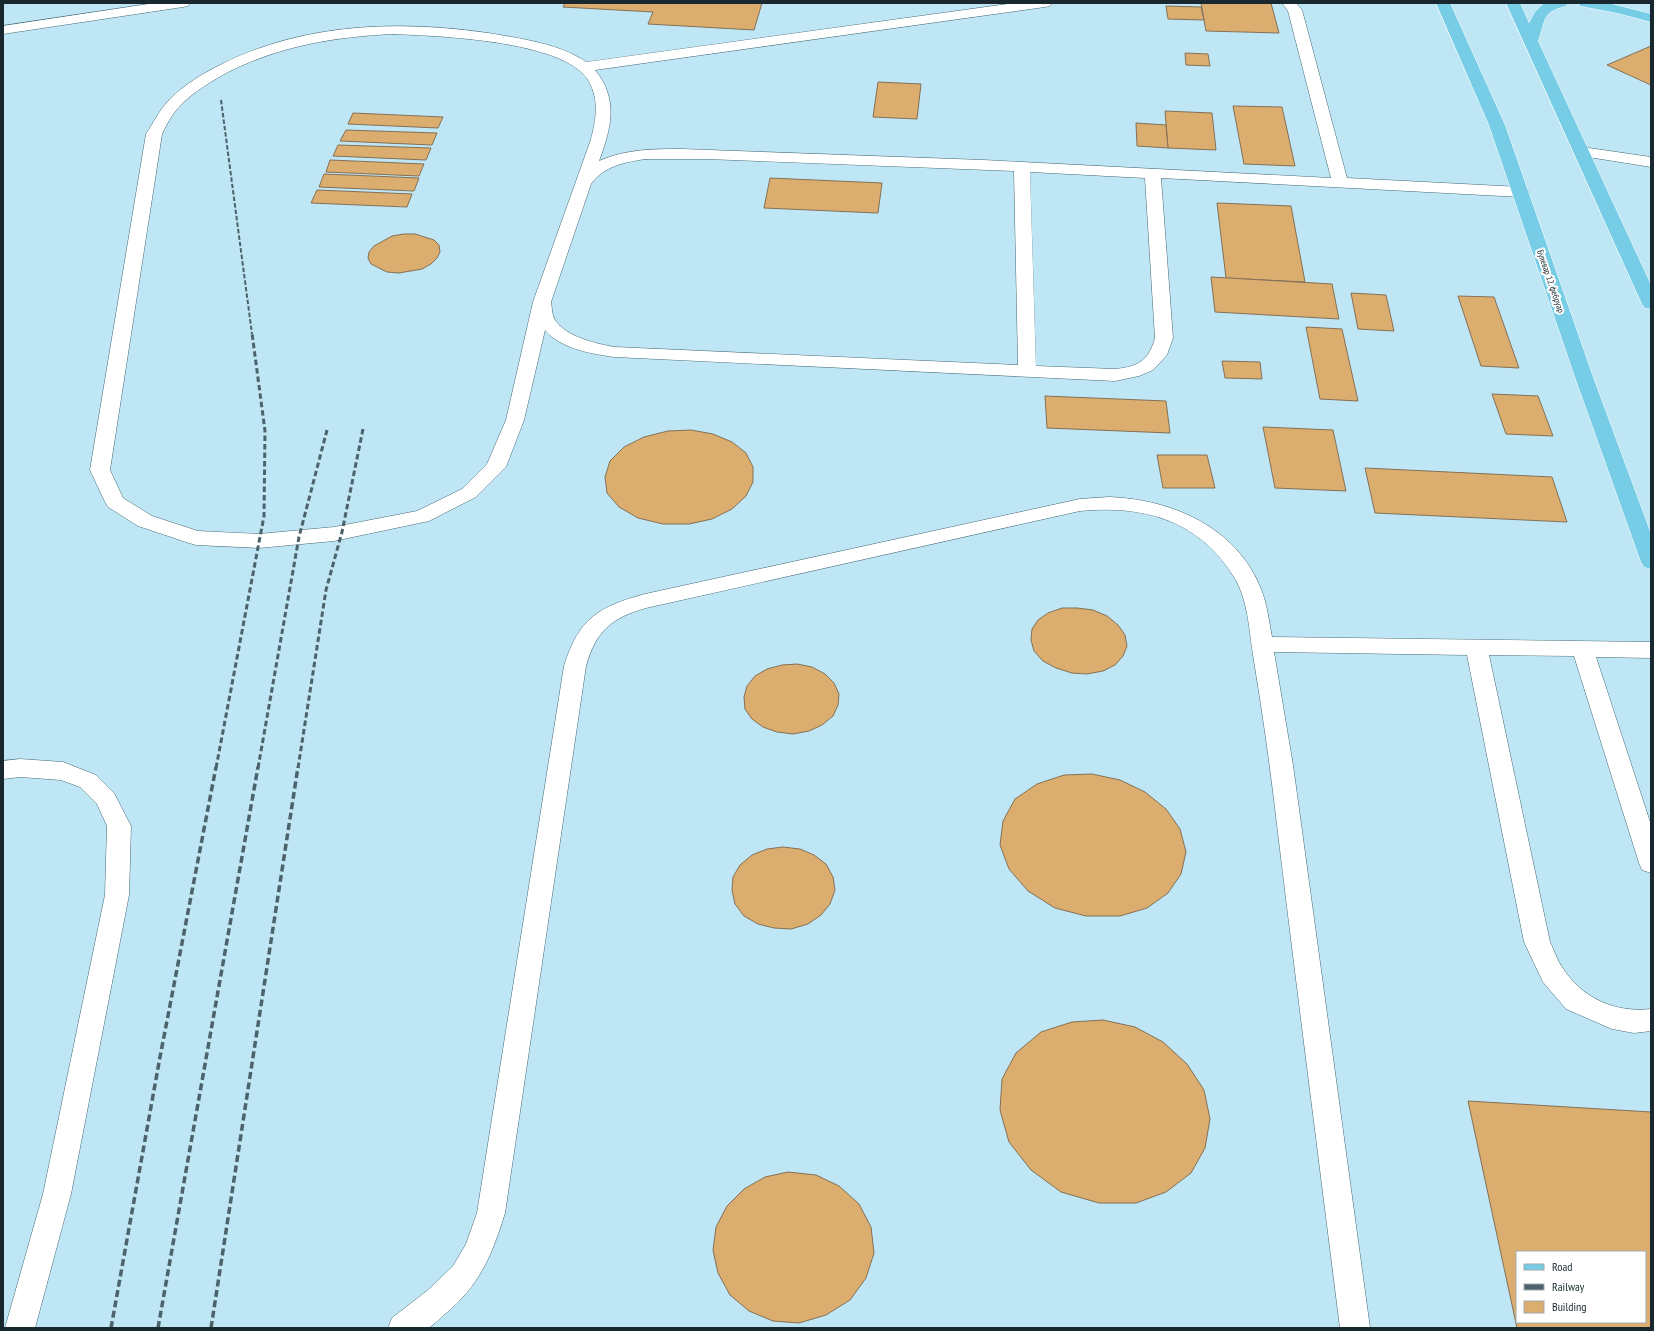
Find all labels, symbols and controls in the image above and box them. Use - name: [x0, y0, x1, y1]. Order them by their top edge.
- street label: Булевар 12. фебруар: [1535, 248, 1567, 314]
- legend: [1516, 1251, 1646, 1323]
- text: Road: [1552, 1259, 1572, 1274]
- text: Railway: [1552, 1279, 1585, 1294]
- text: Building: [1552, 1299, 1587, 1314]

